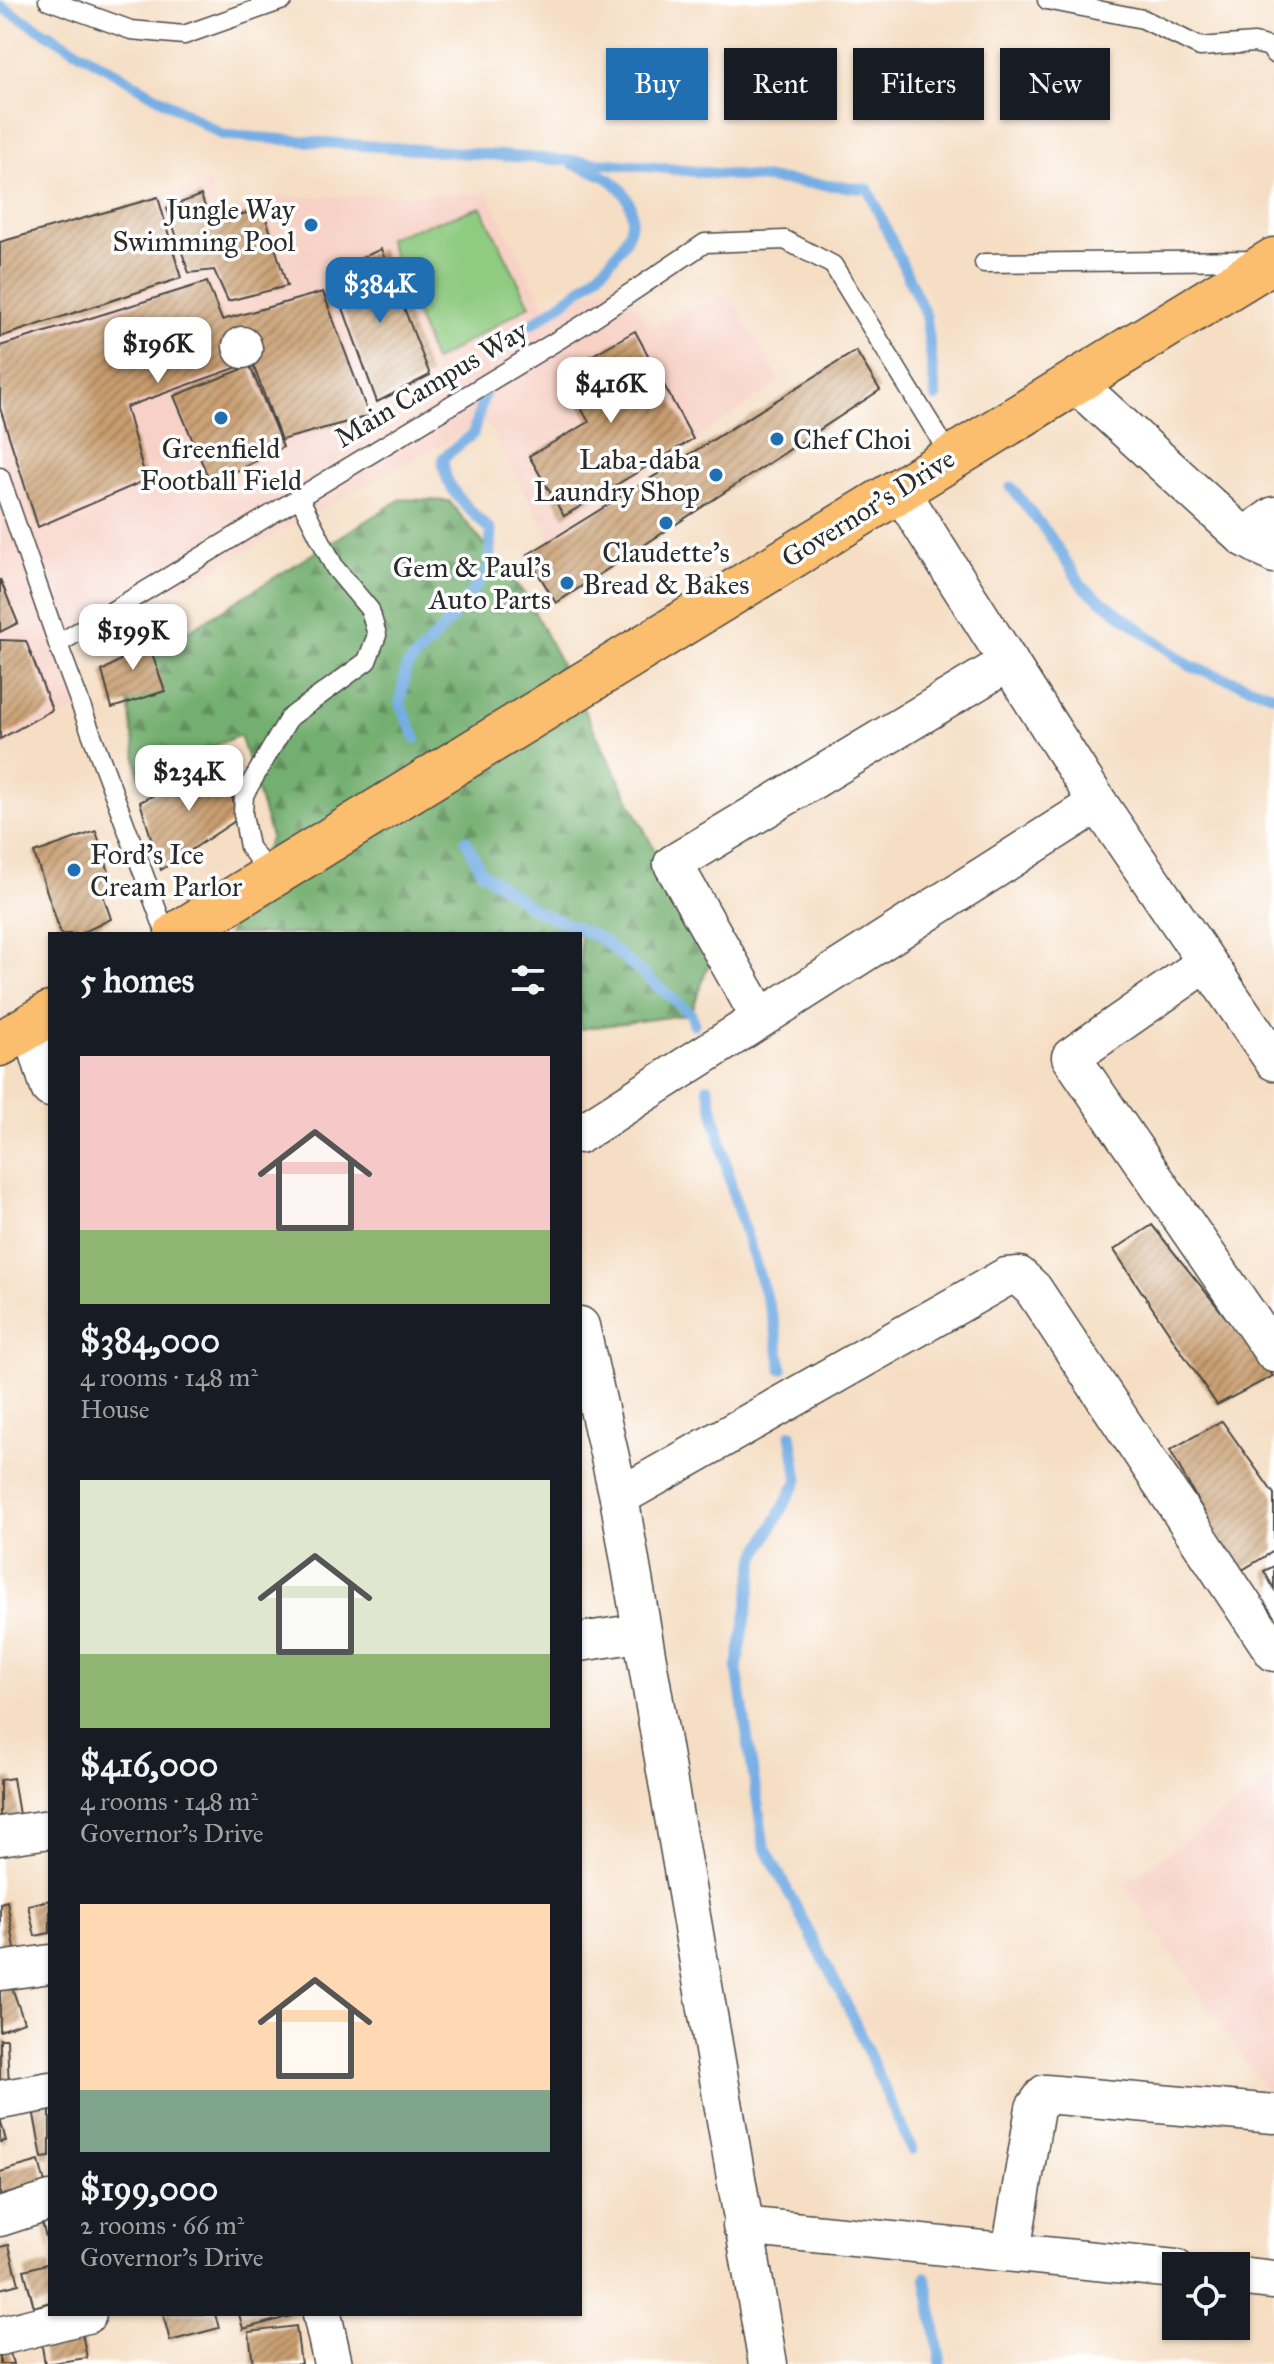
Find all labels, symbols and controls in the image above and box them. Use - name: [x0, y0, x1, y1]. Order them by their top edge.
- chip: Buy: [606, 48, 708, 120]
- chip: Rent: [724, 48, 837, 120]
- chip: Filters: [853, 48, 984, 120]
- chip: New: [1000, 48, 1110, 120]
- place label: Jungle Way Swimming Pool: [113, 192, 296, 259]
- marker: Jungle Way Swimming Pool: [302, 216, 320, 234]
- pin: $384K: [324, 257, 436, 325]
- text: $384K: [344, 267, 416, 299]
- street label: Main Campus Way: [328, 312, 535, 455]
- pin: $196K: [102, 317, 214, 385]
- text: $196K: [122, 327, 194, 359]
- pin: $416K: [555, 357, 667, 425]
- text: $416K: [575, 367, 647, 399]
- marker: Greenfield Football Field: [212, 409, 230, 427]
- place label: Chef Choi: [793, 422, 912, 457]
- marker: Chef Choi: [768, 430, 786, 448]
- place label: Greenfield Football Field: [140, 431, 302, 498]
- street label: Governor's Drive: [775, 441, 961, 575]
- place label: Laba-daba Laundry Shop: [534, 442, 700, 509]
- marker: Laba-daba Laundry Shop: [707, 466, 725, 484]
- marker: Claudette's Bread & Bakes: [657, 514, 675, 532]
- place label: Claudette's Bread & Bakes: [582, 535, 750, 602]
- place label: Gem & Paul's Auto Parts: [393, 550, 551, 617]
- marker: Gem & Paul's Auto Parts: [558, 574, 576, 592]
- pin: $199K: [77, 604, 189, 672]
- text: $199K: [97, 614, 169, 646]
- pin: $234K: [133, 745, 245, 813]
- text: $234K: [153, 755, 225, 787]
- place label: Ford's Ice Cream Parlor: [90, 837, 243, 904]
- marker: Ford's Ice Cream Parlor: [65, 861, 83, 879]
- icon: filters: [506, 958, 550, 1002]
- text: 5 homes: [80, 960, 194, 1001]
- icon: home: [243, 1108, 387, 1252]
- text: $384,000: [80, 1320, 220, 1361]
- text: 4 rooms · 148 m²: [80, 1361, 258, 1393]
- text: House: [80, 1393, 150, 1425]
- icon: home: [243, 1532, 387, 1676]
- text: $416,000: [80, 1744, 218, 1785]
- text: 4 rooms · 148 m²: [80, 1785, 258, 1817]
- text: Governor's Drive: [80, 1817, 264, 1849]
- icon: home: [243, 1956, 387, 2100]
- text: $199,000: [80, 2168, 218, 2209]
- text: 2 rooms · 66 m²: [80, 2209, 244, 2241]
- text: Governor's Drive: [80, 2241, 264, 2273]
- map controls: [1162, 2252, 1250, 2340]
- button: locate: [1162, 2252, 1250, 2340]

